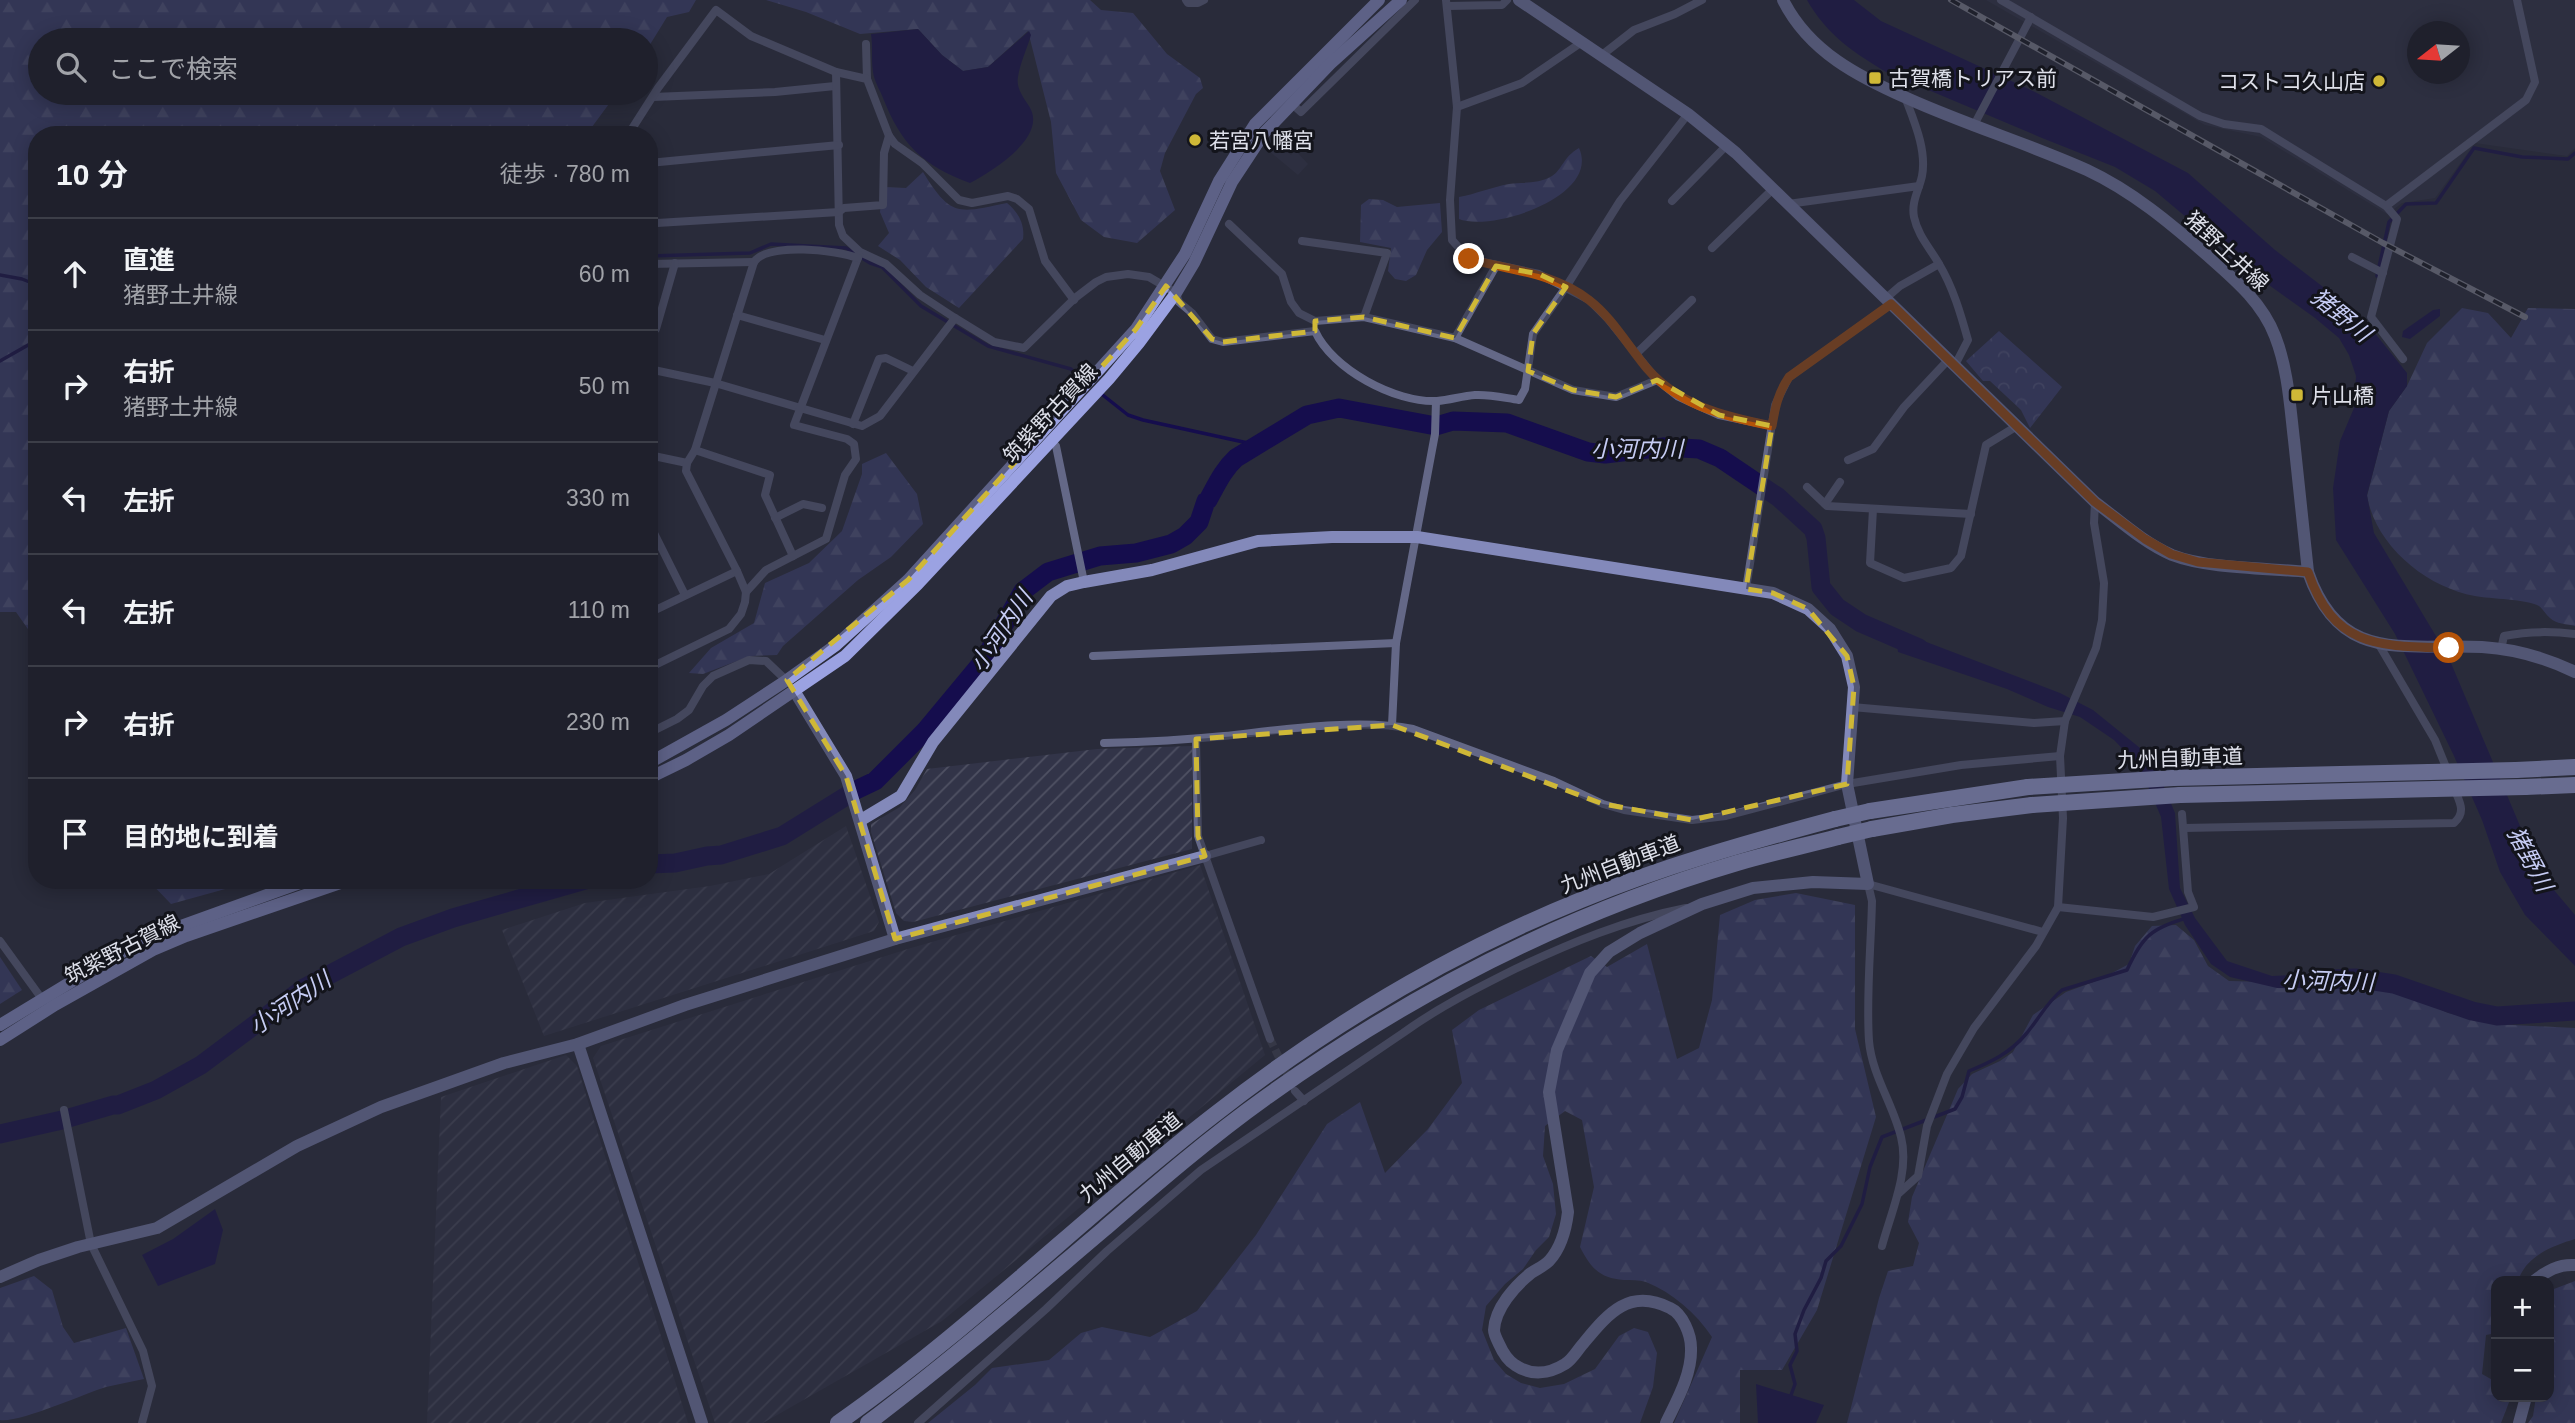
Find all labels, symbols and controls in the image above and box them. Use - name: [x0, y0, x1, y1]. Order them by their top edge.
- north arrow: [2407, 21, 2470, 84]
- search box: [28, 28, 658, 105]
- icon: search: [52, 48, 90, 86]
- text: ここで検索: [108, 54, 238, 84]
- place label: 古賀橋トリアス前: [1889, 67, 2057, 90]
- marker: 古賀橋トリアス前: [1867, 70, 1883, 86]
- place label: コストコ久山店: [2218, 70, 2365, 93]
- marker: コストコ久山店: [2371, 73, 2387, 89]
- place label: 若宮八幡宮: [1209, 129, 1314, 152]
- marker: 若宮八幡宮: [1187, 132, 1203, 148]
- text: 10 分: [56, 158, 128, 191]
- text: 徒歩 · 780 m: [500, 161, 630, 187]
- street label: 猪野土井線: [2181, 207, 2273, 295]
- route end: [1453, 243, 1484, 274]
- text: 直進: [123, 245, 175, 275]
- icon: ahead: [56, 255, 94, 293]
- text: 60 m: [579, 261, 630, 287]
- text: 猪野土井線: [123, 282, 238, 308]
- water label: 猪野川: [2306, 283, 2378, 349]
- text: 右折: [123, 357, 175, 387]
- street label: 筑紫野古賀線: [999, 359, 1101, 467]
- icon: right: [56, 367, 94, 405]
- text: 50 m: [579, 373, 630, 399]
- place label: 片山橋: [2311, 384, 2374, 407]
- marker: 片山橋: [2289, 387, 2305, 403]
- text: 猪野土井線: [123, 394, 238, 420]
- water label: 小河内川: [1591, 436, 1686, 462]
- icon: left: [56, 479, 94, 517]
- text: 330 m: [566, 485, 630, 511]
- text: 左折: [123, 486, 175, 516]
- water label: 小河内川: [964, 583, 1039, 676]
- icon: left: [56, 591, 94, 629]
- text: 110 m: [568, 597, 630, 623]
- text: 左折: [123, 598, 175, 628]
- route start: [2433, 632, 2464, 663]
- icon: right: [56, 703, 94, 741]
- text: 230 m: [566, 709, 630, 735]
- text: 右折: [123, 710, 175, 740]
- street label: 九州自動車道: [2117, 744, 2243, 772]
- icon: arrive: [56, 815, 94, 853]
- text: 目的地に到着: [123, 822, 279, 852]
- water label: 猪野川: [2502, 822, 2559, 898]
- street label: 九州自動車道: [1557, 831, 1683, 897]
- street label: 筑紫野古賀線: [61, 910, 183, 988]
- water label: 小河内川: [245, 965, 338, 1040]
- water label: 小河内川: [2282, 966, 2377, 996]
- street label: 九州自動車道: [1074, 1108, 1186, 1206]
- map controls: [2491, 1276, 2554, 1402]
- button: +: [2491, 1276, 2554, 1339]
- button: −: [2491, 1339, 2554, 1402]

